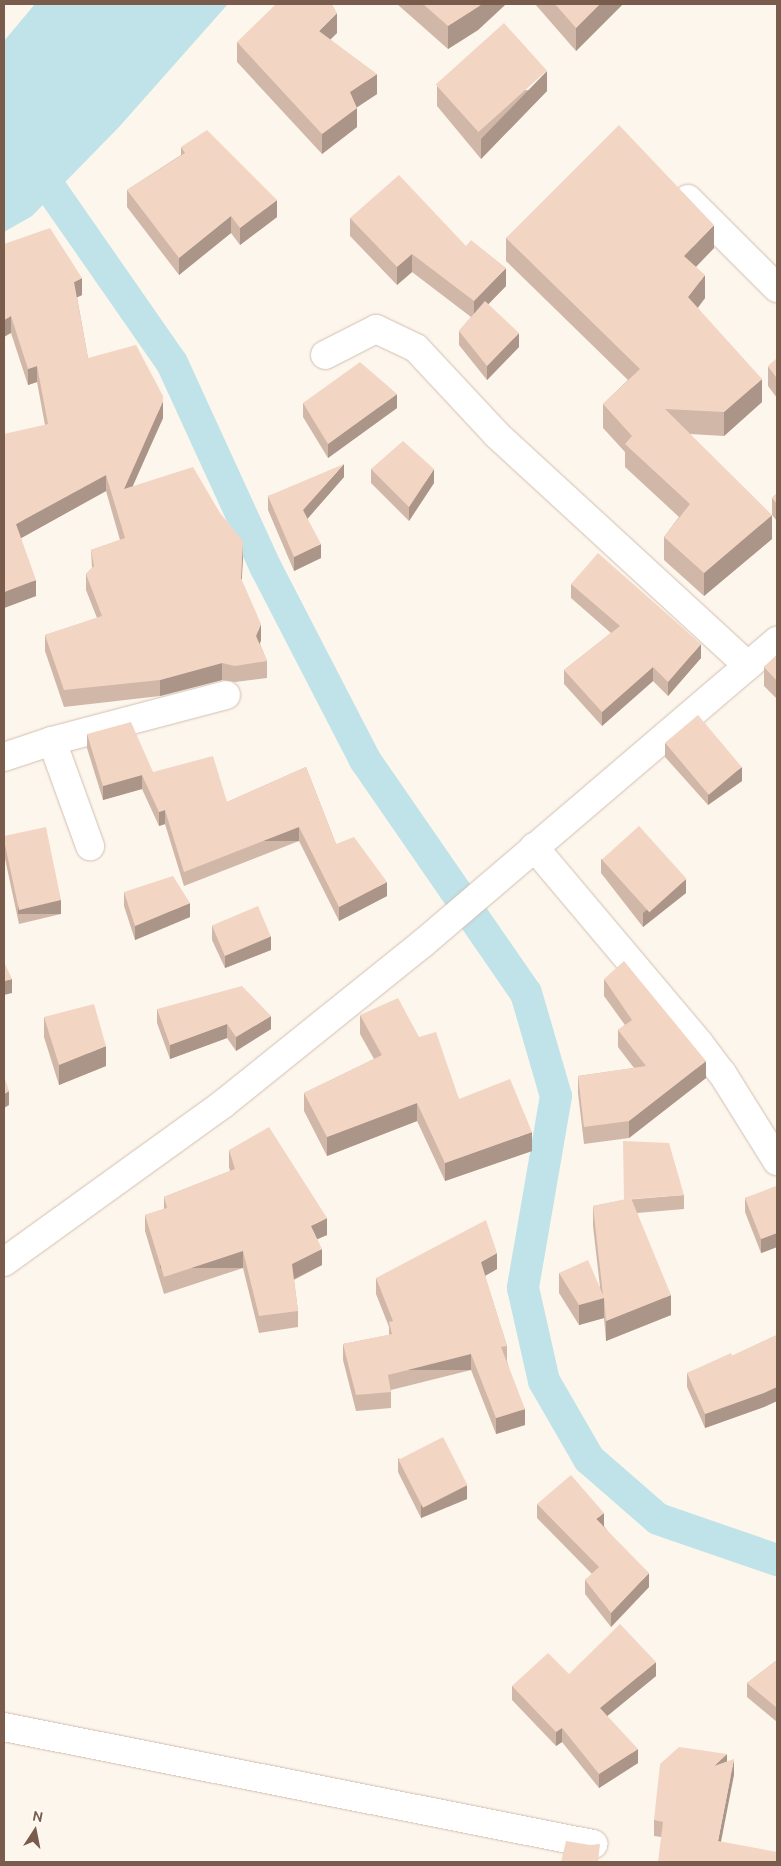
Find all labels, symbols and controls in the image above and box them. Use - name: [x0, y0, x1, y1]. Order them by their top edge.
- north arrow: [10, 1806, 60, 1856]
- text: N: [31, 1807, 45, 1825]

